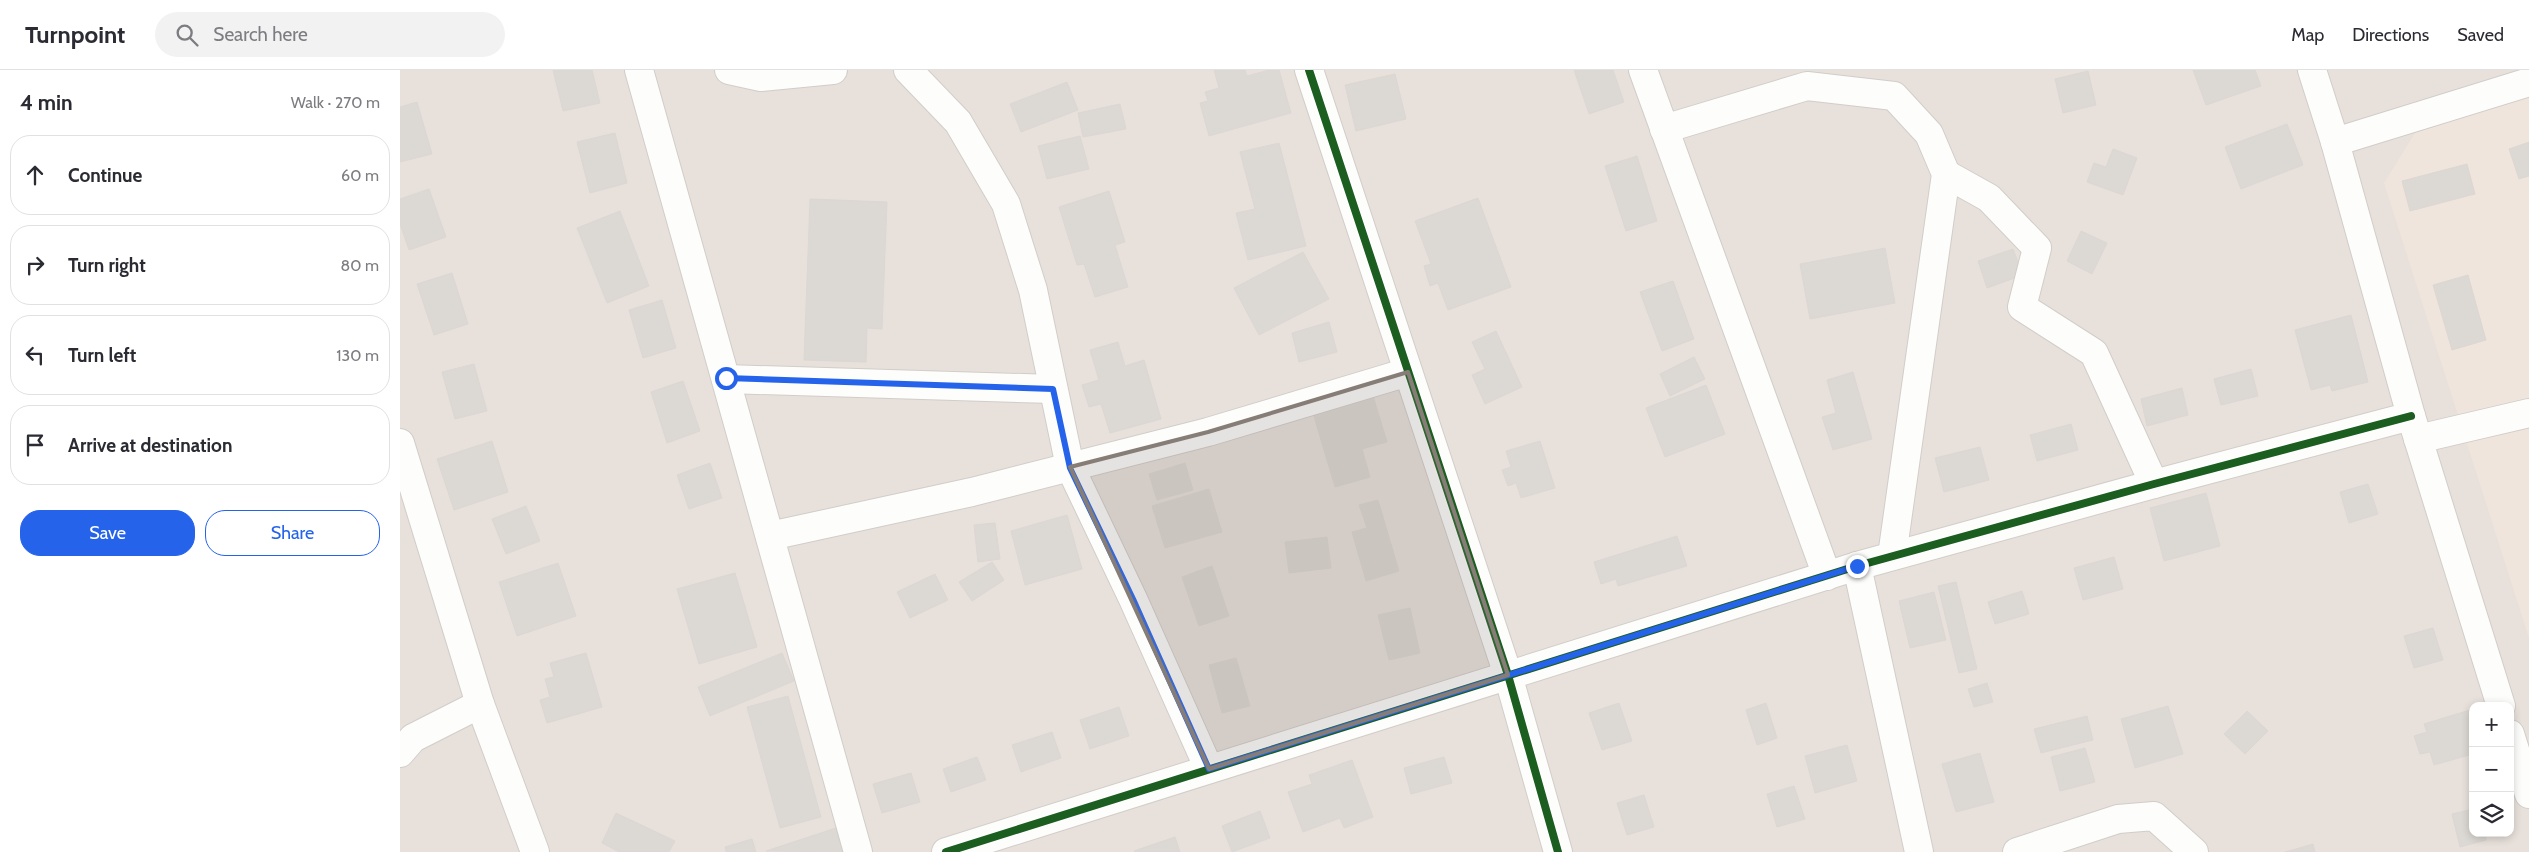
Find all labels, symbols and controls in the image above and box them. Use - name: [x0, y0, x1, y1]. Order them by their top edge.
- search box: [155, 12, 505, 57]
- text: Turnpoint: [25, 20, 125, 49]
- icon: search: [173, 21, 201, 49]
- text: Search here: [213, 23, 308, 46]
- text: Map: [2291, 24, 2324, 46]
- text: Directions: [2352, 24, 2429, 46]
- text: Saved: [2457, 24, 2504, 46]
- text: 4 min: [20, 90, 73, 115]
- text: Walk · 270 m: [291, 93, 380, 112]
- icon: ahead: [21, 161, 49, 189]
- text: Continue: [68, 164, 142, 187]
- text: 60 m: [341, 166, 379, 185]
- icon: right: [21, 251, 49, 279]
- text: Turn right: [68, 254, 146, 277]
- text: 80 m: [341, 256, 379, 275]
- icon: left: [21, 341, 49, 369]
- text: Turn left: [68, 344, 136, 367]
- text: 130 m: [336, 346, 379, 365]
- route start: [715, 367, 738, 390]
- icon: arrive: [21, 431, 49, 459]
- text: Arrive at destination: [68, 434, 232, 457]
- button: Save: [20, 510, 195, 556]
- button: Share: [205, 510, 380, 556]
- route end: [1846, 555, 1869, 578]
- map controls: [2469, 702, 2514, 837]
- button: +: [2469, 702, 2514, 747]
- button: −: [2469, 747, 2514, 792]
- button: layers: [2469, 792, 2514, 837]

